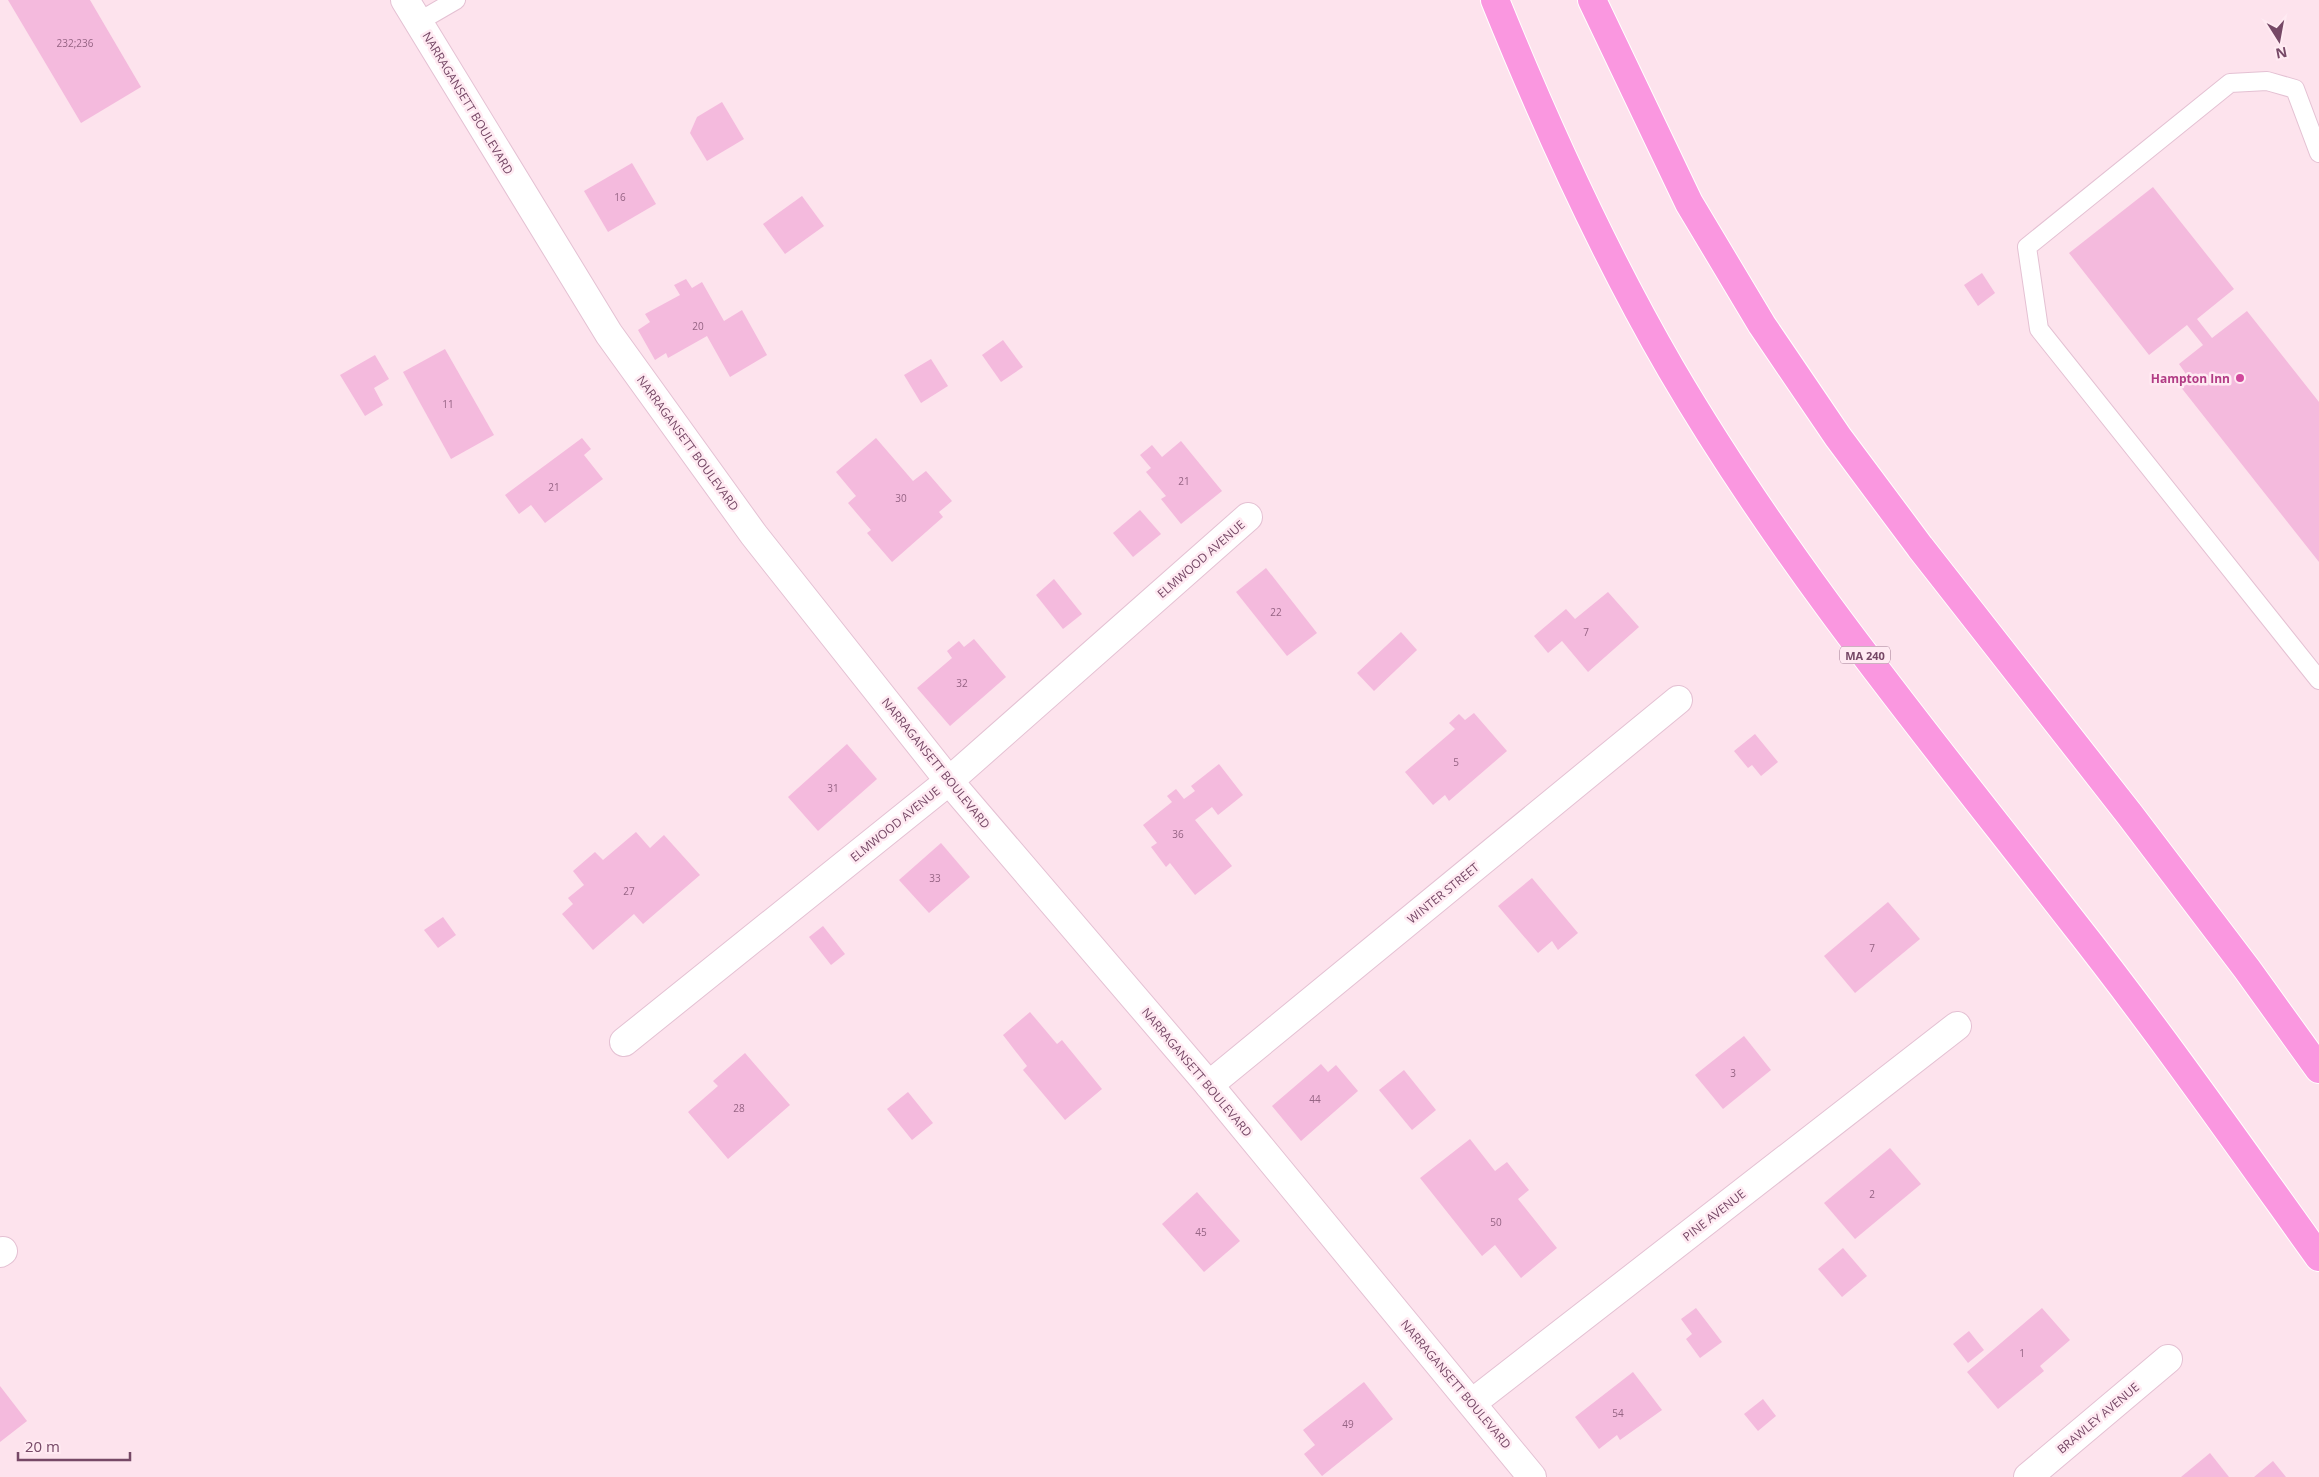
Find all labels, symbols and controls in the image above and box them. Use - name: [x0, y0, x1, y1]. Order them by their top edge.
- north arrow: [2254, 15, 2304, 65]
- street label: NARRAGANSETT BOULEVARD: [419, 29, 517, 177]
- house number: 232;236: [57, 36, 94, 50]
- text: N: [2274, 43, 2289, 64]
- house number: 16: [614, 190, 626, 204]
- house number: 20: [692, 319, 704, 333]
- place label: Hampton Inn: [2151, 370, 2230, 387]
- street label: NARRAGANSETT BOULEVARD: [633, 372, 743, 514]
- marker: Hampton Inn: [2234, 372, 2246, 384]
- house number: 11: [442, 397, 454, 411]
- house number: 21: [1178, 474, 1190, 488]
- house number: 21: [548, 480, 560, 494]
- house number: 30: [895, 491, 907, 505]
- street label: ELMWOOD AVENUE: [1153, 516, 1249, 602]
- house number: 22: [1270, 605, 1282, 619]
- house number: 7: [1583, 625, 1589, 639]
- road number: MA 240: [1840, 646, 1890, 664]
- house number: 32: [956, 676, 968, 690]
- street label: NARRAGANSETT BOULEVARD: [878, 694, 994, 832]
- house number: 5: [1453, 755, 1459, 769]
- house number: 31: [827, 781, 839, 795]
- street label: ELMWOOD AVENUE: [846, 782, 944, 866]
- house number: 36: [1172, 827, 1184, 841]
- street label: WINTER STREET: [1404, 859, 1483, 927]
- house number: 33: [929, 871, 941, 885]
- house number: 27: [623, 884, 635, 898]
- house number: 7: [1869, 941, 1875, 955]
- street label: NARRAGANSETT BOULEVARD: [1138, 1004, 1256, 1140]
- house number: 3: [1730, 1066, 1736, 1080]
- house number: 44: [1309, 1092, 1321, 1106]
- house number: 28: [733, 1101, 745, 1115]
- street label: PINE AVENUE: [1679, 1185, 1749, 1245]
- house number: 2: [1869, 1187, 1875, 1201]
- house number: 50: [1490, 1215, 1502, 1229]
- house number: 45: [1195, 1225, 1207, 1239]
- street label: NARRAGANSETT BOULEVARD: [1397, 1316, 1515, 1452]
- house number: 1: [2019, 1346, 2025, 1360]
- street label: BRAWLEY AVENUE: [2053, 1379, 2143, 1457]
- house number: 54: [1612, 1406, 1624, 1420]
- house number: 49: [1342, 1417, 1354, 1431]
- scale bar: [18, 1430, 130, 1462]
- text: 20 m: [25, 1436, 60, 1456]

